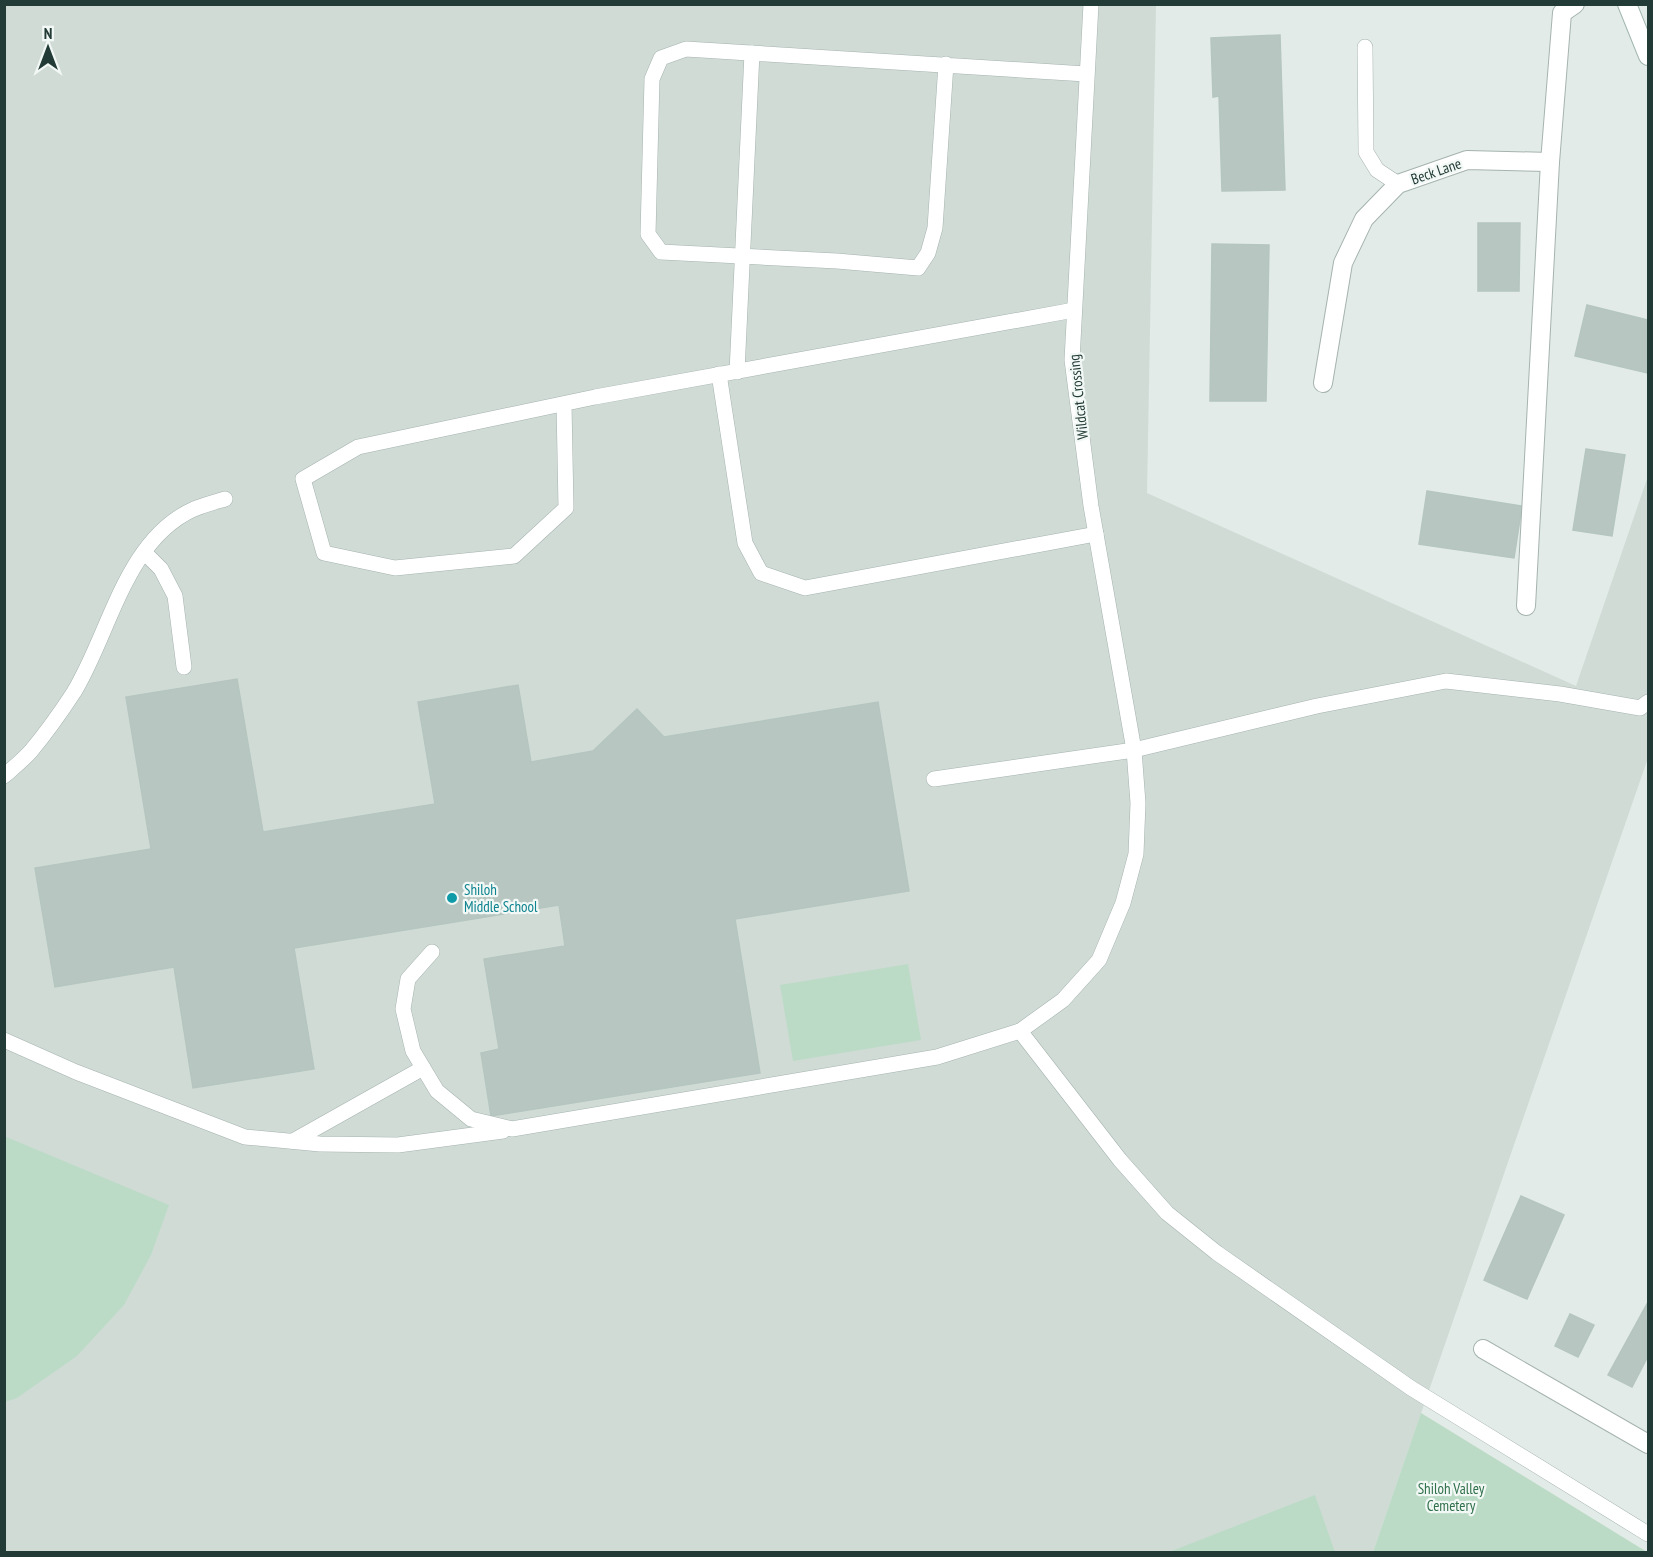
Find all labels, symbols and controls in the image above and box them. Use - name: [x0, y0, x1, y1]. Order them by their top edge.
- north arrow: [18, 18, 78, 78]
- text: N: [44, 23, 52, 43]
- street label: Beck Lane: [1408, 154, 1464, 188]
- street label: Wildcat Crossing: [1064, 353, 1092, 441]
- place label: Shiloh Middle School: [464, 880, 538, 916]
- marker: Shiloh Middle School: [445, 891, 459, 905]
- park label: Shiloh Valley Cemetery: [1418, 1479, 1485, 1515]

